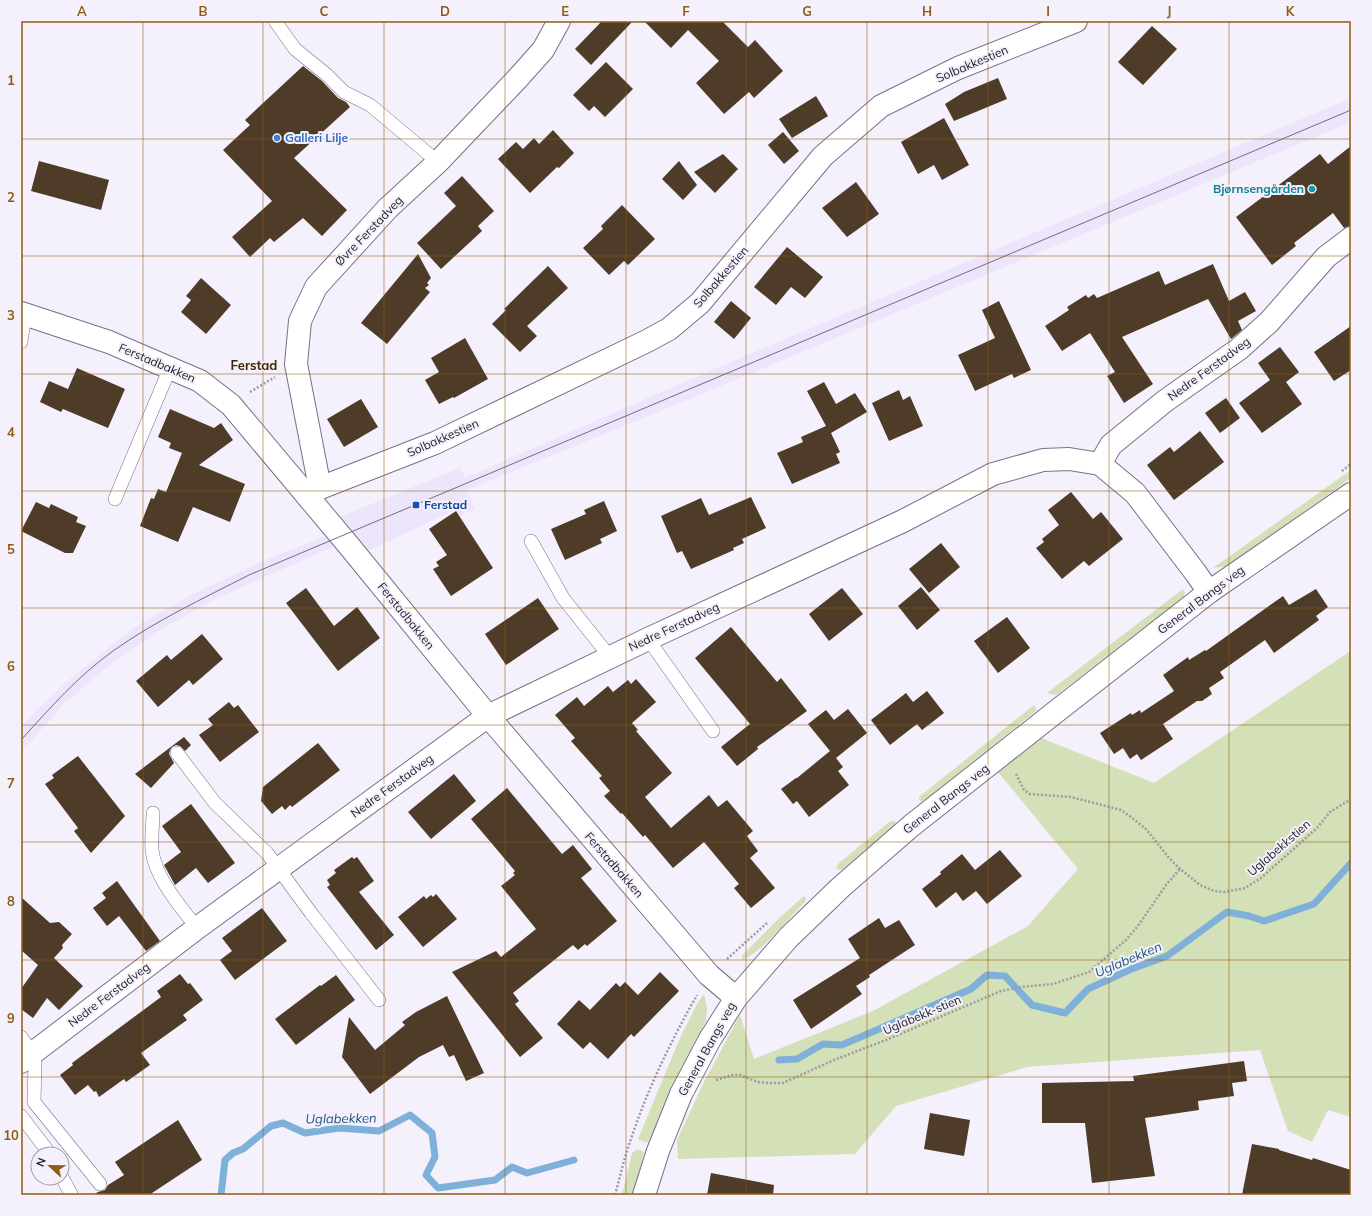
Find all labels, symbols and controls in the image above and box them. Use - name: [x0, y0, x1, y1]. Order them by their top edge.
- text: A: [77, 3, 87, 19]
- text: B: [199, 3, 208, 19]
- text: C: [320, 3, 329, 19]
- text: D: [440, 3, 450, 19]
- text: E: [561, 3, 569, 19]
- text: F: [682, 3, 690, 19]
- text: G: [802, 3, 812, 19]
- text: H: [922, 3, 932, 19]
- text: I: [1046, 3, 1050, 19]
- text: J: [1167, 3, 1171, 19]
- text: K: [1286, 3, 1296, 19]
- street label: Solbakkestien: [934, 42, 1010, 85]
- text: 1: [7, 72, 15, 88]
- place label: Galleri Lilje: [285, 130, 348, 145]
- marker: Galleri Lilje: [272, 133, 282, 143]
- place label: Bjørnsengården: [1213, 181, 1304, 196]
- marker: Bjørnsengården: [1307, 184, 1317, 194]
- text: 2: [7, 189, 15, 205]
- street label: Øvre Ferstadveg: [331, 193, 406, 269]
- street label: Solbakkestien: [690, 243, 751, 311]
- text: 3: [7, 307, 15, 323]
- street label: Nedre Ferstadveg: [1164, 334, 1253, 404]
- street label: Ferstadbakken: [117, 340, 198, 385]
- district label: Ferstad: [231, 357, 277, 373]
- street label: Solbakkestien: [405, 415, 481, 460]
- text: 4: [7, 424, 15, 440]
- place label: Ferstad: [424, 497, 467, 512]
- marker: Ferstad: [411, 500, 421, 510]
- text: 5: [7, 541, 15, 557]
- street label: General Bangs veg: [1154, 562, 1247, 637]
- street label: Ferstadbakken: [375, 579, 438, 652]
- street label: Nedre Ferstadveg: [626, 599, 722, 654]
- text: 6: [7, 658, 15, 674]
- street label: Nedre Ferstadveg: [347, 751, 436, 821]
- street label: General Bangs veg: [900, 760, 992, 837]
- text: 7: [7, 775, 15, 791]
- street label: Uglabekkstien: [1244, 816, 1313, 879]
- street label: Ferstadbakken: [582, 829, 647, 901]
- text: 8: [7, 893, 15, 909]
- water label: Uglabekken: [1092, 938, 1164, 980]
- street label: Nedre Ferstadveg: [65, 959, 153, 1030]
- street label: Uglabekk-stien: [880, 991, 963, 1038]
- street label: General Bangs veg: [675, 999, 739, 1098]
- text: 9: [7, 1010, 15, 1026]
- water label: Uglabekken: [305, 1109, 377, 1127]
- text: 10: [3, 1127, 19, 1143]
- north arrow: [30, 1146, 70, 1186]
- text: N: [33, 1156, 49, 1169]

